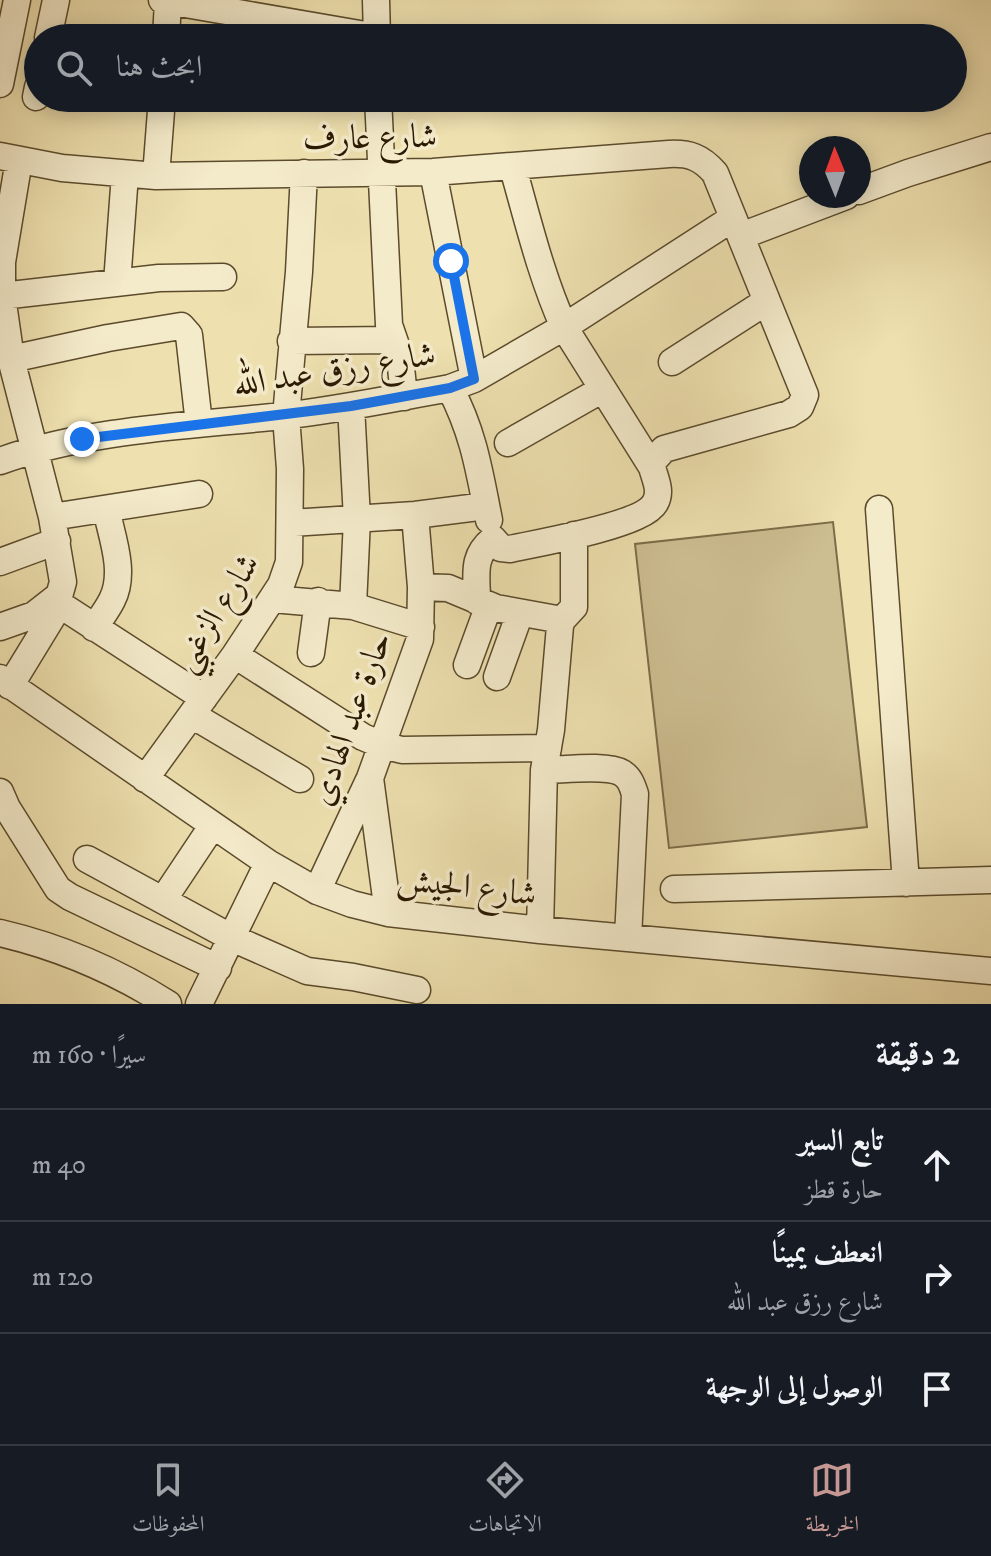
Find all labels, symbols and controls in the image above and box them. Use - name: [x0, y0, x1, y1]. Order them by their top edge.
- search box: [24, 24, 967, 112]
- icon: search: [52, 46, 96, 90]
- text: ابحث هنا: [116, 49, 202, 86]
- street label: شارع عارف: [302, 116, 438, 166]
- north arrow: [799, 136, 871, 208]
- route start: [433, 243, 469, 279]
- street label: شارع رزق عبد الله: [229, 326, 439, 413]
- route end: [64, 421, 100, 457]
- street label: شارع الزغبي: [164, 546, 277, 685]
- street label: حارة عبد الهادي: [300, 626, 406, 813]
- street label: شارع الجيش: [394, 858, 539, 922]
- text: 2 دقيقة: [876, 1033, 959, 1075]
- text: سيرًا · 160 m: [32, 1039, 146, 1072]
- text: تابع السير: [798, 1123, 883, 1160]
- icon: ahead: [915, 1143, 959, 1187]
- text: 40 m: [32, 1149, 86, 1182]
- text: حارة قطز: [805, 1174, 883, 1207]
- text: انعطف يمينًا: [772, 1235, 883, 1272]
- icon: right: [915, 1255, 959, 1299]
- text: 120 m: [32, 1261, 93, 1294]
- text: شارع رزق عبد الله: [727, 1286, 883, 1319]
- icon: arrive: [915, 1367, 959, 1411]
- text: الوصول إلى الوجهة: [706, 1370, 883, 1407]
- tab: المحفوظات: [132, 1458, 204, 1545]
- tab: الاتجاهات: [468, 1458, 542, 1545]
- tab: الخريطة: [806, 1458, 859, 1545]

